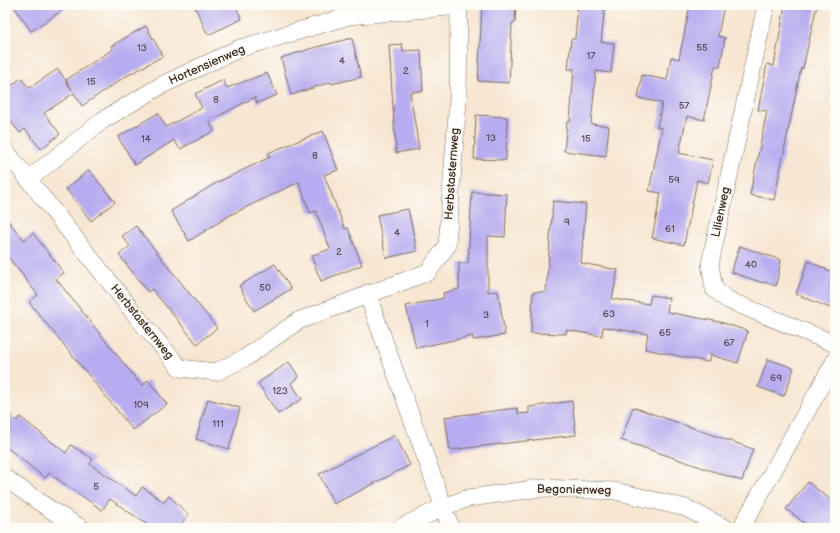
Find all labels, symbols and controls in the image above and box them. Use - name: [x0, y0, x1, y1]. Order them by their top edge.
- street label: Hortensienweg: [167, 41, 247, 88]
- house number: 13: [137, 42, 147, 54]
- house number: 55: [696, 42, 708, 54]
- house number: 17: [587, 50, 595, 62]
- house number: 4: [339, 55, 345, 67]
- house number: 2: [403, 65, 409, 77]
- house number: 15: [86, 76, 96, 88]
- house number: 8: [213, 94, 219, 106]
- house number: 57: [679, 100, 689, 112]
- street label: Herbstasternweg: [441, 127, 463, 221]
- house number: 13: [486, 132, 496, 144]
- house number: 14: [141, 133, 151, 145]
- house number: 15: [581, 133, 591, 145]
- house number: 8: [312, 150, 318, 162]
- house number: 59: [668, 174, 680, 186]
- street label: Lilienweg: [708, 185, 734, 239]
- house number: 9: [564, 216, 570, 228]
- house number: 61: [665, 223, 675, 235]
- house number: 4: [394, 227, 400, 239]
- house number: 2: [336, 246, 342, 258]
- house number: 40: [745, 259, 757, 271]
- street label: Herbstasternweg: [107, 281, 177, 363]
- house number: 50: [259, 282, 271, 294]
- house number: 63: [603, 308, 615, 320]
- house number: 3: [483, 309, 489, 321]
- house number: 1: [425, 318, 429, 330]
- house number: 65: [659, 327, 671, 339]
- house number: 67: [723, 337, 735, 349]
- house number: 69: [770, 372, 782, 384]
- house number: 123: [272, 385, 288, 397]
- house number: 109: [133, 399, 149, 411]
- house number: 111: [212, 418, 224, 430]
- house number: 5: [93, 481, 99, 493]
- street label: Begonienweg: [537, 482, 611, 498]

